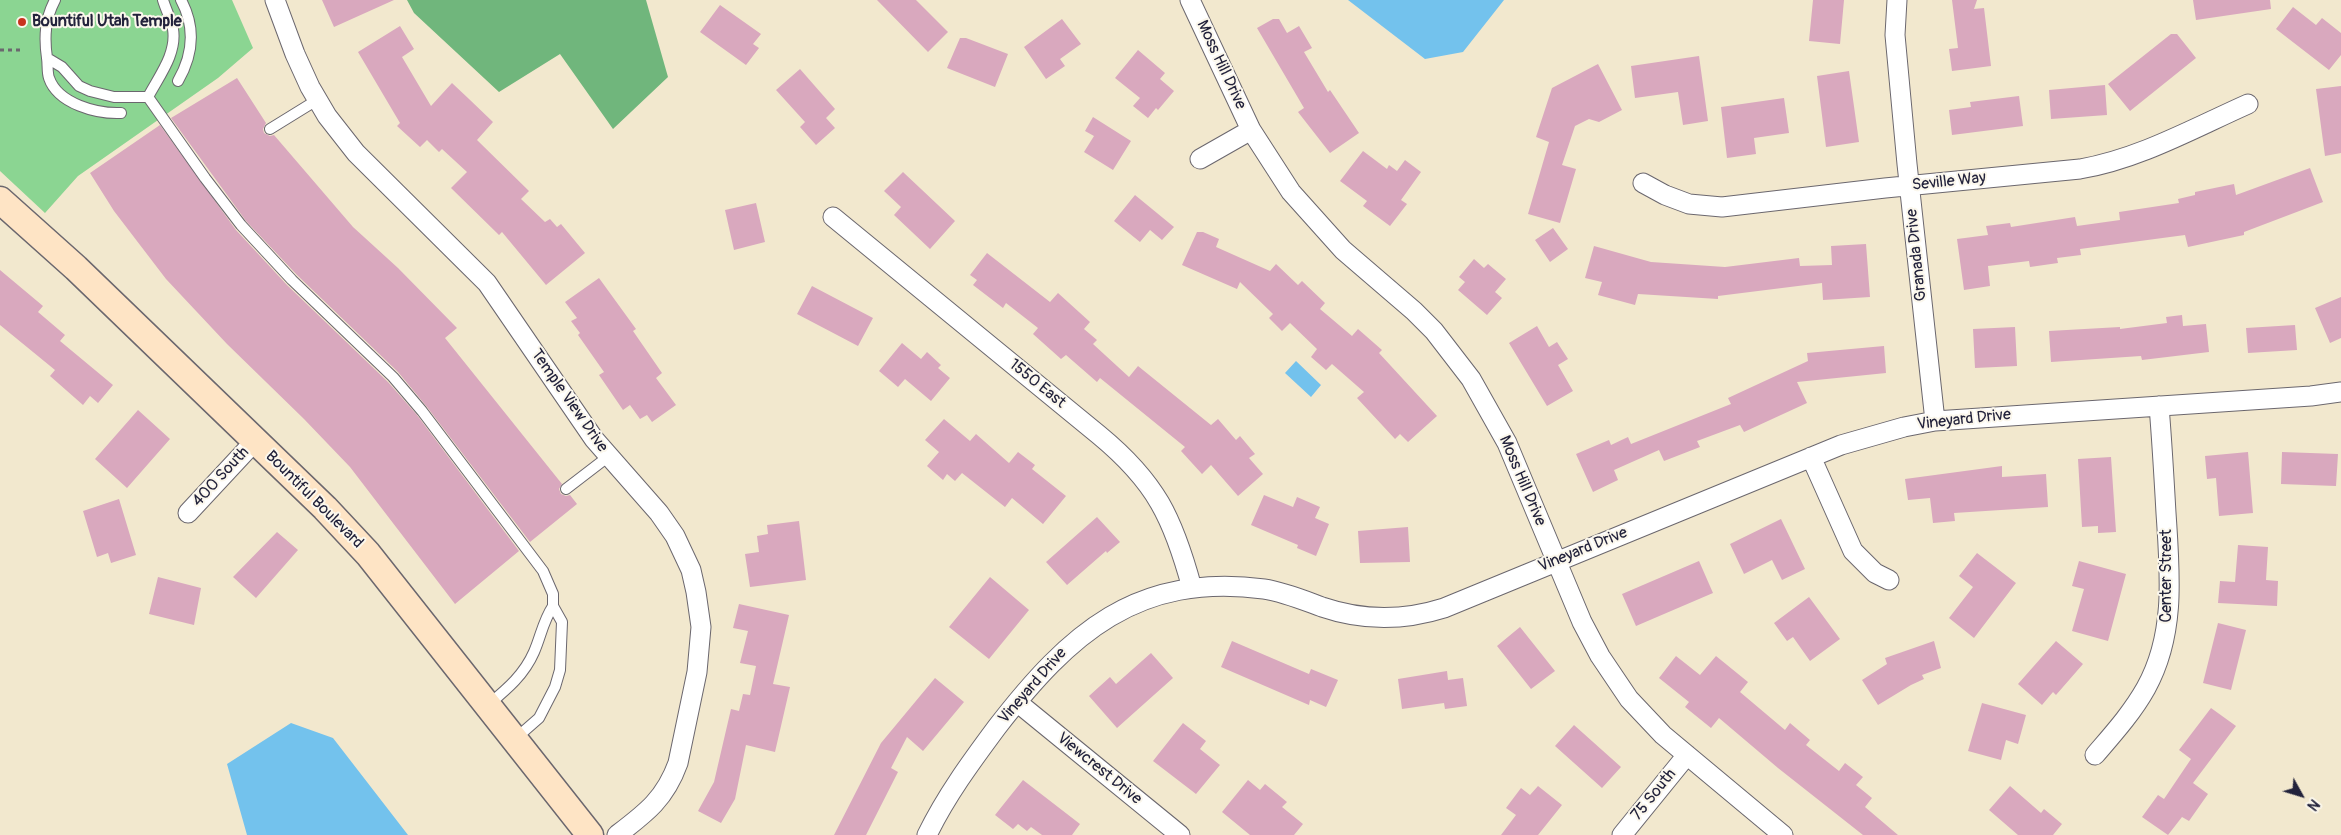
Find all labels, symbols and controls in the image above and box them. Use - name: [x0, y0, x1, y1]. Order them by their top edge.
- place label: Bountiful Utah Temple: [32, 12, 182, 32]
- marker: Bountiful Utah Temple: [16, 16, 28, 28]
- street label: Moss Hill Drive: [1192, 17, 1250, 113]
- street label: Seville Way: [1911, 169, 1987, 195]
- street label: Granada Drive: [1903, 208, 1931, 302]
- street label: Temple View Drive: [526, 346, 612, 456]
- street label: 1550 East: [1005, 355, 1069, 413]
- street label: Vineyard Drive: [1916, 406, 2012, 434]
- street label: Moss Hill Drive: [1494, 433, 1550, 529]
- street label: 400 South: [189, 443, 253, 511]
- street label: Bountiful Boulevard: [261, 447, 367, 553]
- street label: Vineyard Drive: [1536, 523, 1630, 577]
- street label: Center Street: [2157, 529, 2177, 623]
- street label: Vineyard Drive: [995, 644, 1071, 728]
- street label: Viewcrest Drive: [1053, 729, 1145, 809]
- street label: 75 South: [1627, 765, 1681, 825]
- north arrow: [2276, 770, 2326, 820]
- text: N: [2303, 796, 2323, 814]

